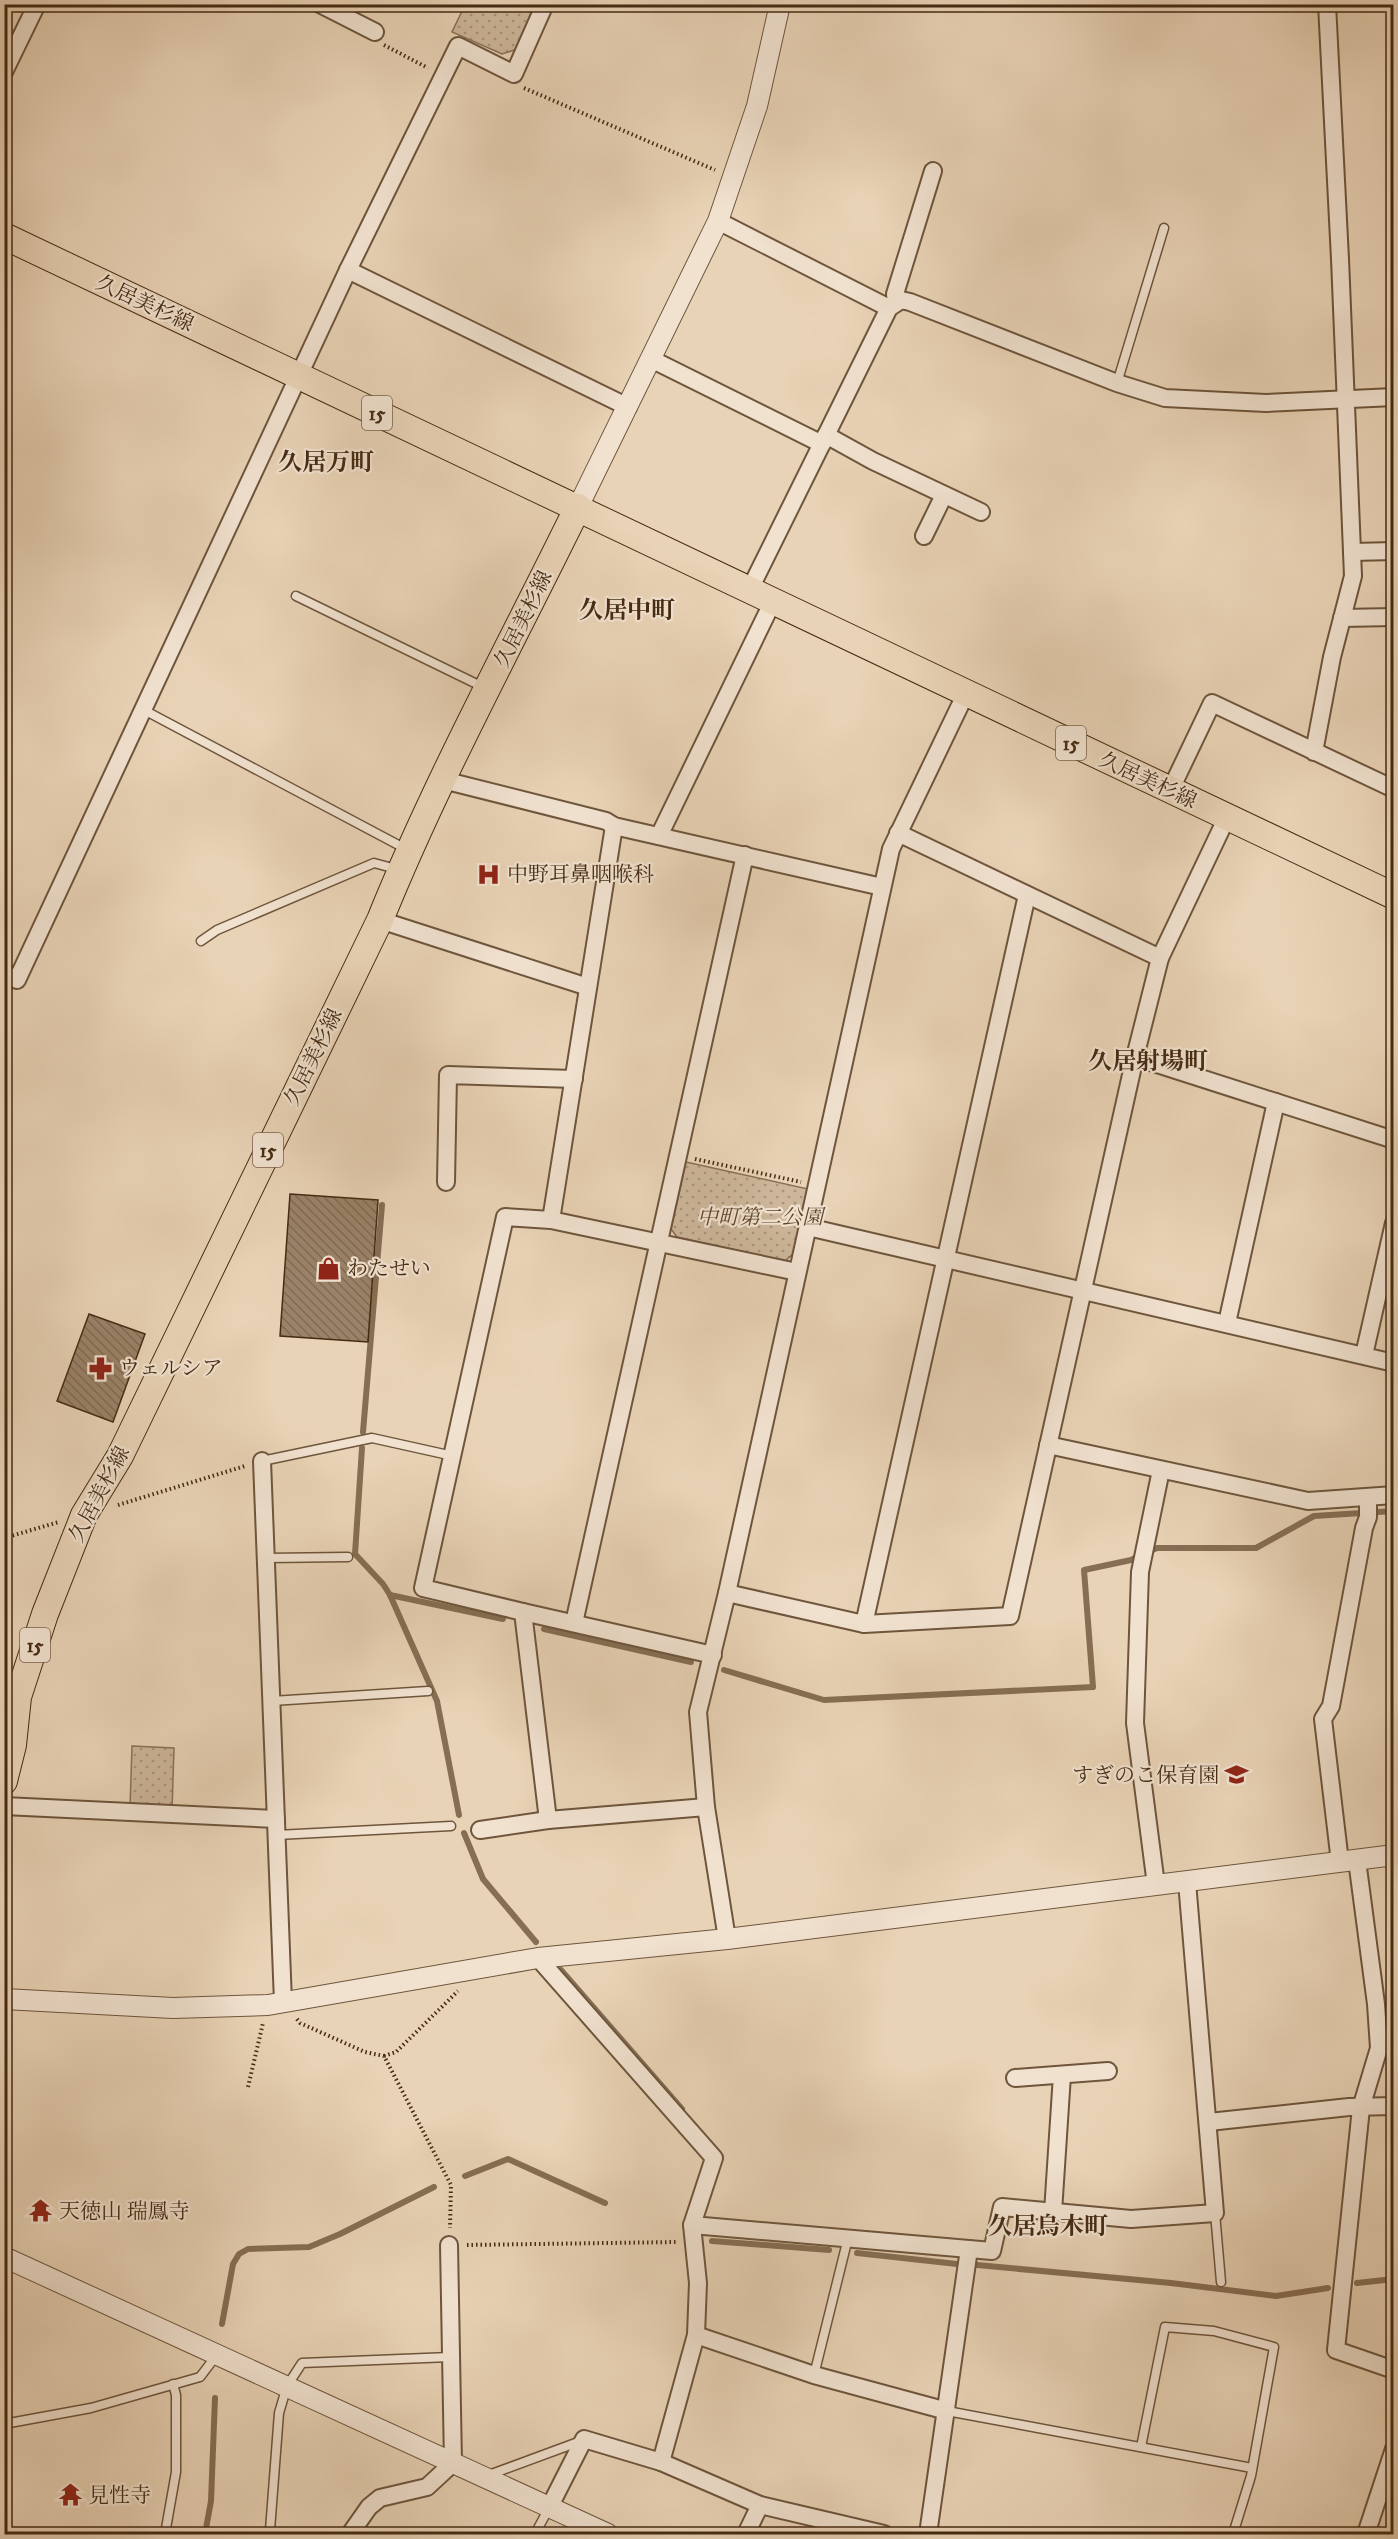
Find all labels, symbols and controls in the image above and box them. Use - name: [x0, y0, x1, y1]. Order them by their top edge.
- street label: 久居美杉線: [92, 270, 198, 338]
- road number: 15: [362, 396, 392, 430]
- district label: 久居万町: [278, 448, 374, 478]
- street label: 久居美杉線: [489, 567, 559, 672]
- district label: 久居中町: [579, 596, 675, 626]
- road number: 15: [1056, 726, 1086, 760]
- street label: 久居美杉線: [1095, 747, 1201, 815]
- hospital icon: 中野耳鼻咽喉科: [476, 861, 502, 887]
- place label: 中野耳鼻咽喉科: [507, 862, 654, 888]
- street label: 久居美杉線: [279, 1005, 349, 1110]
- district label: 久居射場町: [1088, 1047, 1208, 1077]
- road number: 15: [253, 1133, 283, 1167]
- park label: 中町第二公園: [697, 1205, 826, 1231]
- shop icon: わたせい: [316, 1255, 342, 1281]
- place label: わたせい: [347, 1256, 431, 1282]
- pharmacy icon: ウェルシア: [88, 1355, 114, 1381]
- place label: ウェルシア: [119, 1356, 223, 1382]
- street label: 久居美杉線: [64, 1442, 136, 1547]
- road number: 15: [20, 1628, 50, 1662]
- school or university icon: すぎのこ保育園: [1224, 1762, 1250, 1788]
- place label: すぎのこ保育園: [1072, 1763, 1219, 1789]
- temple icon: 天徳山 瑞鳳寺: [28, 2198, 54, 2224]
- place label: 天徳山 瑞鳳寺: [59, 2199, 190, 2225]
- district label: 久居烏木町: [988, 2212, 1108, 2242]
- temple icon: 見性寺: [57, 2482, 83, 2508]
- place label: 見性寺: [88, 2483, 151, 2509]

